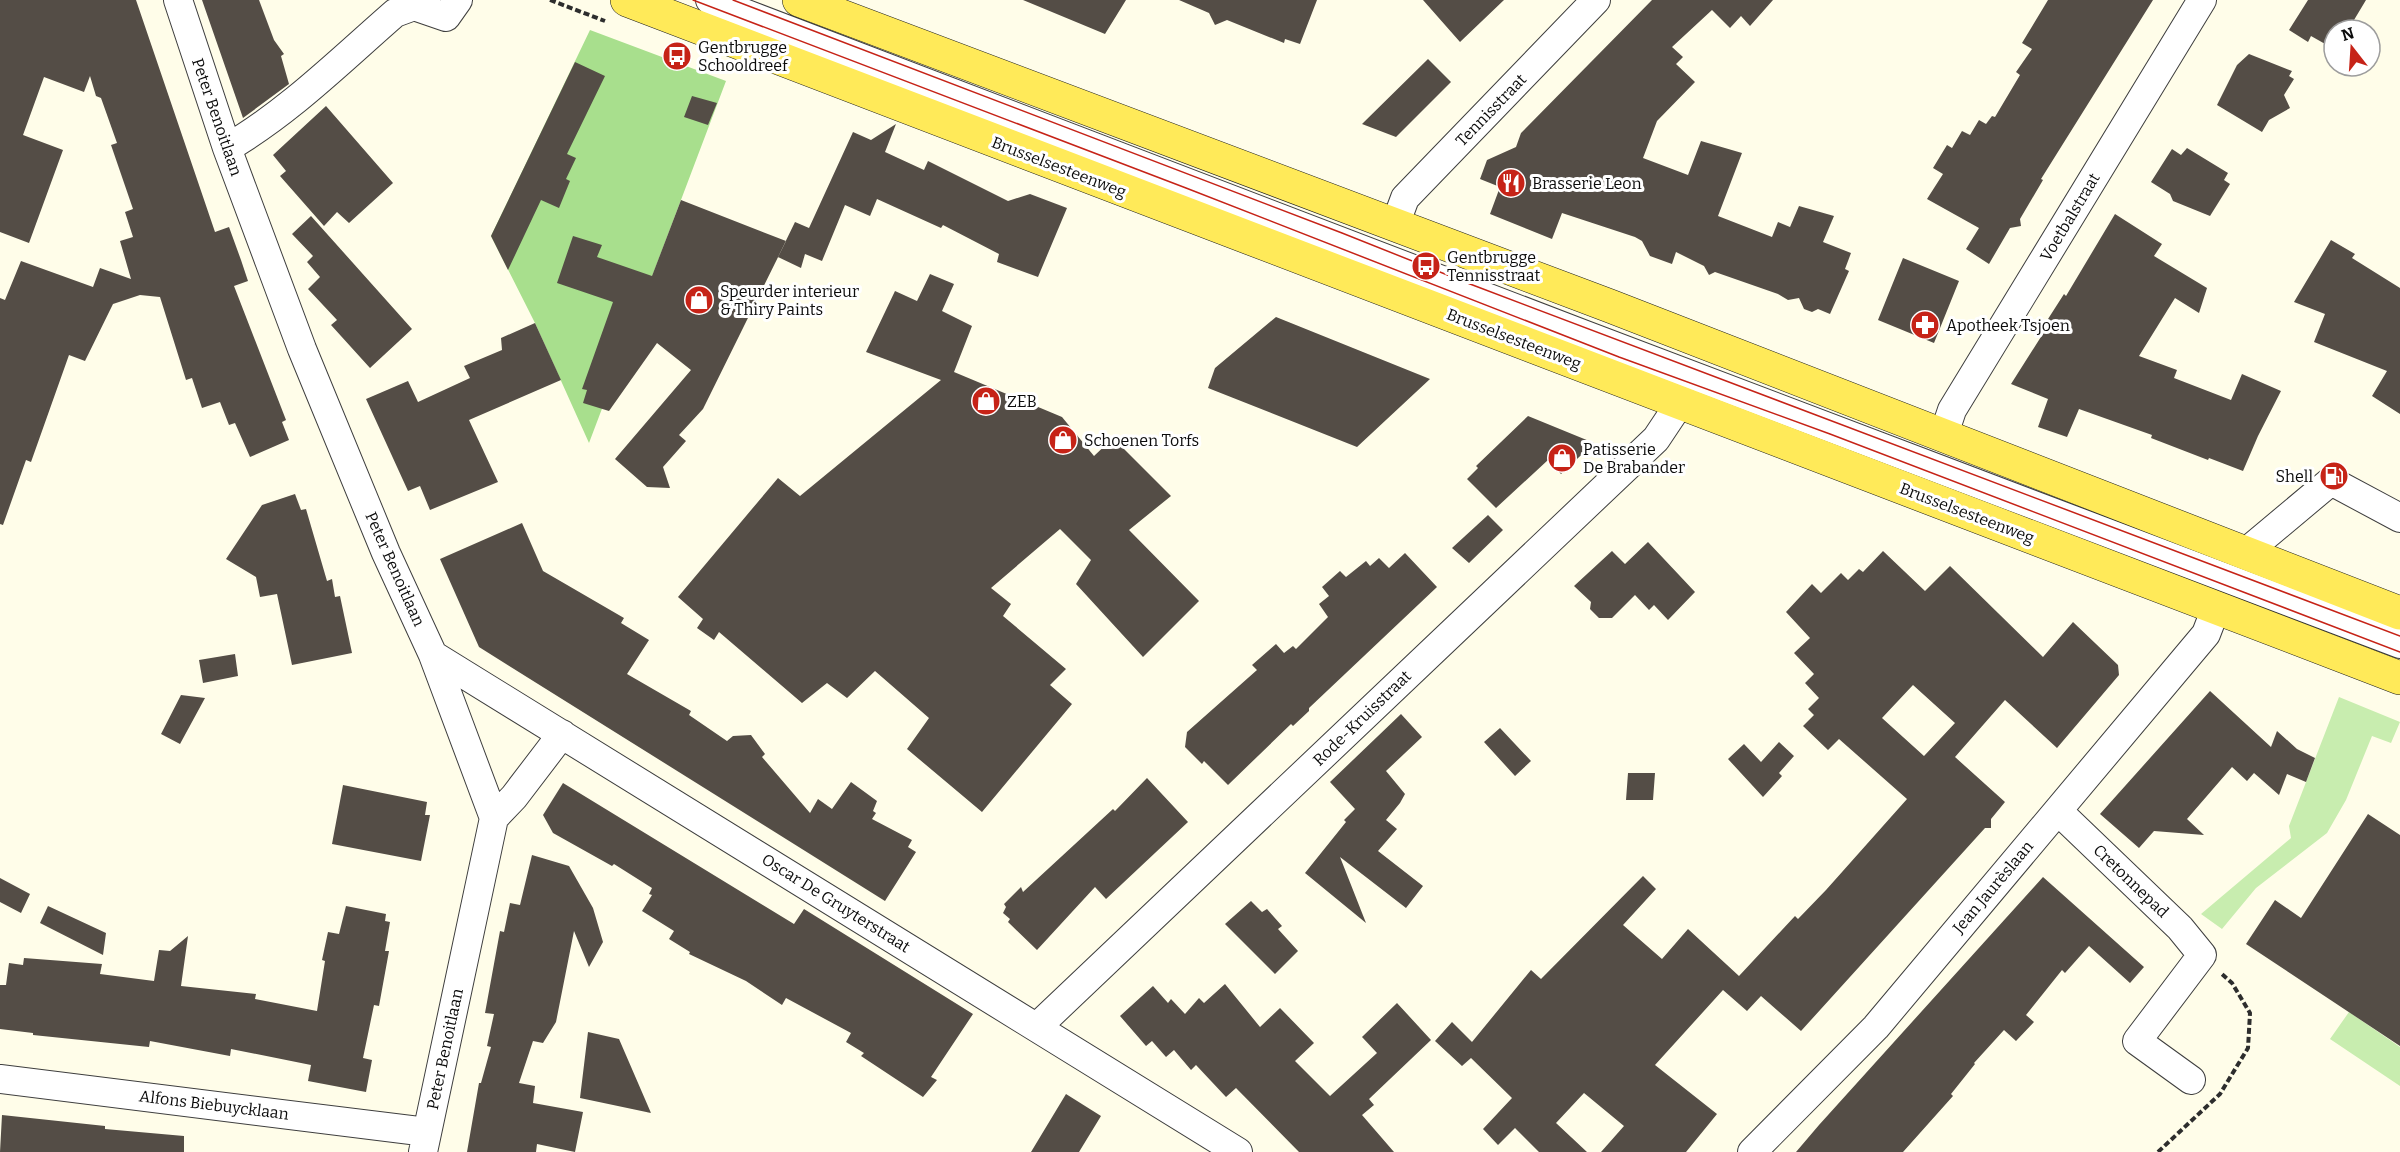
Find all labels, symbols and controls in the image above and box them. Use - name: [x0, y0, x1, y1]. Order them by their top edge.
- north arrow: [2322, 18, 2382, 78]
- text: N: [2339, 23, 2356, 45]
- place label: Gentbrugge Schooldreef: [698, 38, 789, 75]
- bus stop icon: Gentbrugge Schooldreef: [661, 40, 693, 72]
- street label: Peter Benoitlaan: [188, 56, 246, 178]
- street label: Tennisstraat: [1452, 70, 1530, 150]
- street label: Brusselsesteenweg: [989, 133, 1129, 201]
- restaurant icon: Brasserie Leon: [1495, 167, 1527, 199]
- street label: Voetbalstraat: [2036, 169, 2104, 265]
- place label: Brasserie Leon: [1532, 174, 1642, 193]
- place label: Gentbrugge Tennisstraat: [1447, 248, 1540, 285]
- bus stop icon: Gentbrugge Tennisstraat: [1410, 250, 1442, 282]
- place label: Speurder interieur & Thiry Paints: [720, 282, 859, 319]
- shop icon: Speurder interieur & Thiry Paints: [683, 284, 715, 316]
- street label: Brusselsesteenweg: [1444, 305, 1584, 373]
- pharmacy icon: Apotheek Tsjoen: [1909, 309, 1941, 341]
- place label: Apotheek Tsjoen: [1946, 316, 2070, 335]
- shop icon: ZEB: [970, 385, 1002, 417]
- place label: ZEB: [1007, 392, 1037, 411]
- shop icon: Schoenen Torfs: [1047, 424, 1079, 456]
- place label: Schoenen Torfs: [1084, 431, 1199, 450]
- place label: Patisserie De Brabander: [1583, 440, 1685, 477]
- shop icon: Patisserie De Brabander: [1546, 442, 1578, 474]
- fuel station icon: Shell: [2318, 460, 2350, 492]
- place label: Shell: [2275, 467, 2313, 486]
- street label: Brusselsesteenweg: [1897, 479, 2037, 547]
- street label: Peter Benoitlaan: [361, 509, 429, 629]
- street label: Rode-Kruisstraat: [1309, 666, 1415, 770]
- street label: Jean Jaurèslaan: [1948, 837, 2037, 938]
- street label: Cretonnepad: [2090, 841, 2173, 922]
- street label: Oscar De Gruyterstraat: [758, 850, 914, 957]
- street label: Peter Benoitlaan: [423, 987, 467, 1111]
- street label: Alfons Biebuycklaan: [138, 1086, 290, 1124]

